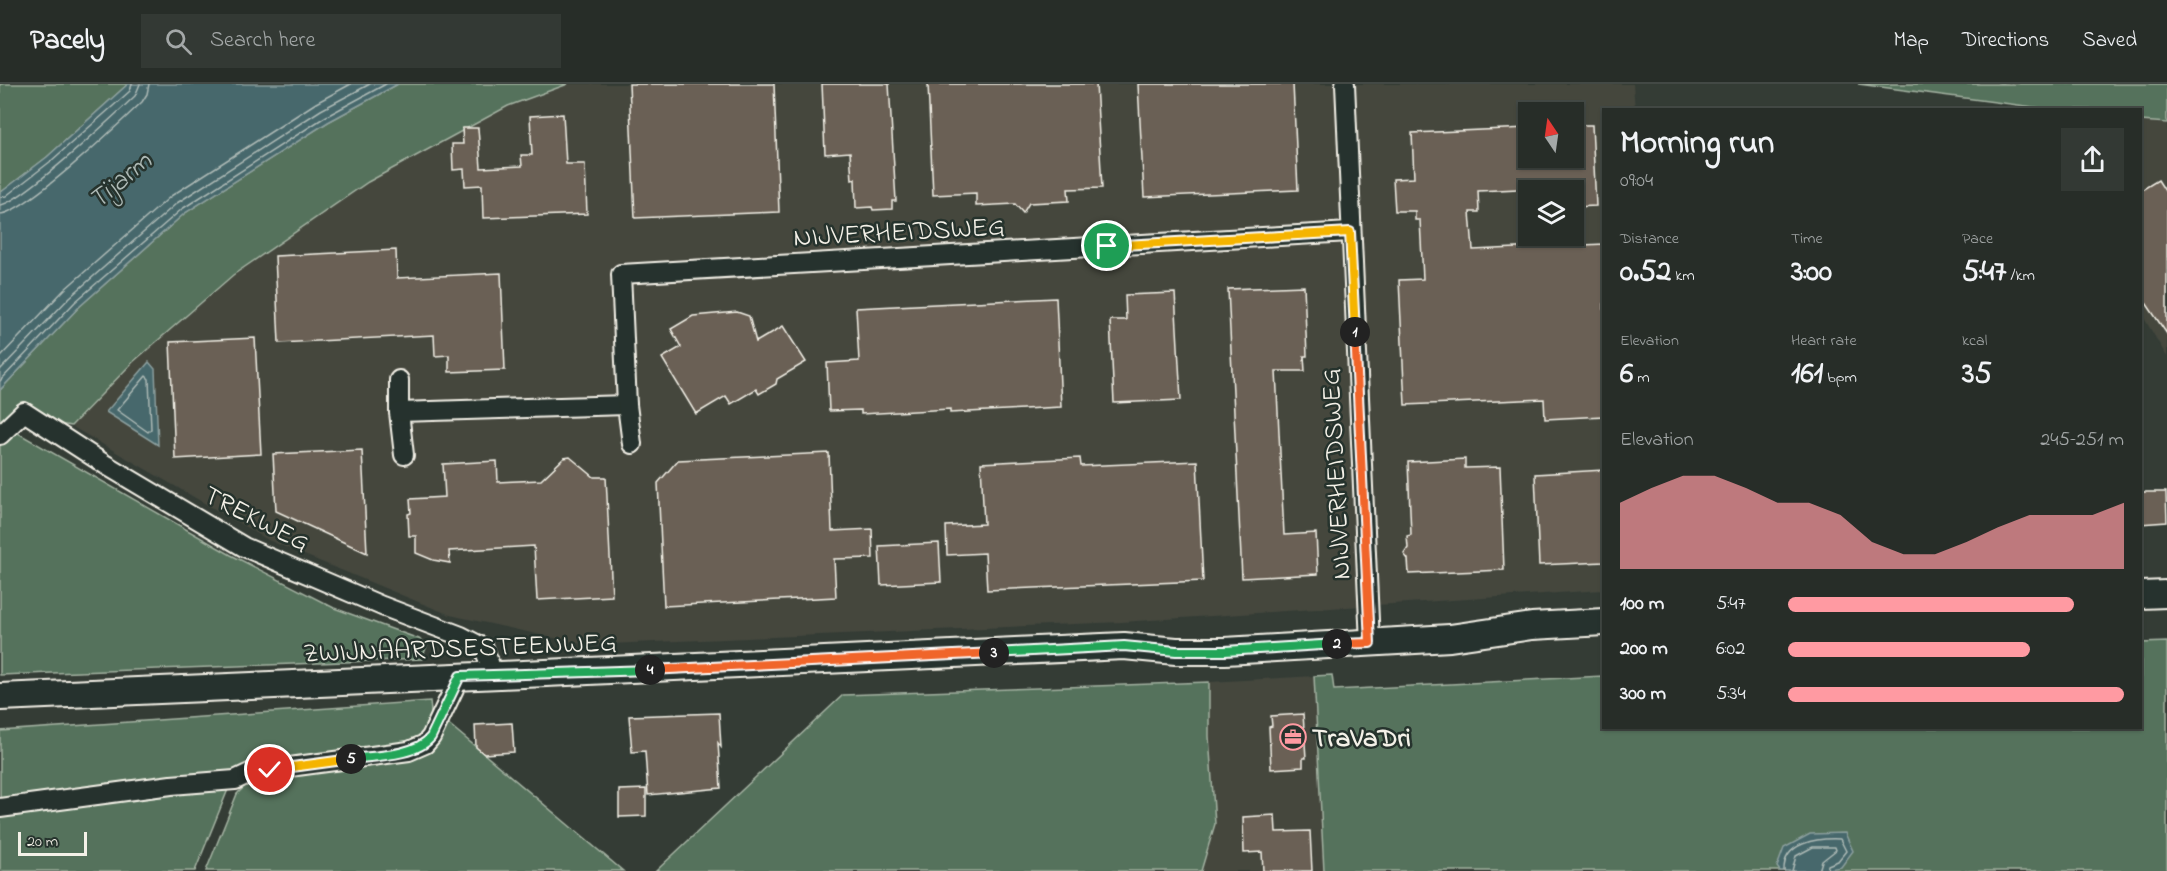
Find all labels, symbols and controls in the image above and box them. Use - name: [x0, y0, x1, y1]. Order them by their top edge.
- search box: [141, 14, 561, 68]
- text: Pacely: [30, 21, 105, 62]
- icon: search: [162, 25, 195, 58]
- text: Search here: [210, 25, 315, 57]
- text: Map: [1893, 26, 1929, 56]
- text: Directions: [1962, 26, 2049, 56]
- text: Saved: [2082, 26, 2137, 56]
- north arrow: [1518, 102, 1584, 168]
- map controls: [1518, 102, 1584, 246]
- text: Morning run: [1620, 120, 1774, 168]
- button: share: [2061, 128, 2124, 191]
- water label: Tijarm: [80, 143, 162, 221]
- text: 09:04: [1620, 167, 1653, 196]
- button: layers: [1518, 180, 1584, 246]
- street label: NIJVERHEIDSWEG: [793, 208, 1006, 259]
- pin: [1081, 220, 1132, 271]
- text: Distance: [1620, 227, 1679, 251]
- text: Time: [1791, 227, 1823, 251]
- text: Pace: [1962, 227, 1993, 251]
- icon: arrive: [1090, 229, 1123, 262]
- text: 0.52: [1620, 251, 1671, 295]
- text: 3:00: [1791, 251, 1832, 295]
- text: 5:47: [1962, 251, 2006, 295]
- text: km: [1671, 264, 1695, 288]
- text: /km: [2006, 264, 2035, 288]
- pin: 1: [1340, 317, 1370, 347]
- text: 1: [1352, 320, 1358, 344]
- text: Elevation: [1620, 329, 1679, 353]
- text: Heart rate: [1791, 329, 1857, 353]
- text: kcal: [1962, 329, 1987, 353]
- text: 6: [1620, 353, 1633, 397]
- text: 161: [1791, 353, 1823, 397]
- text: 35: [1962, 353, 1992, 397]
- text: m: [1633, 366, 1650, 390]
- text: bpm: [1823, 366, 1857, 390]
- street label: NIJVERHEIDSWEG: [1312, 367, 1363, 580]
- text: Elevation: [1620, 426, 1694, 455]
- text: 245–251 m: [2040, 426, 2124, 455]
- street label: TREKWEG: [196, 477, 316, 563]
- text: 100 m: [1620, 590, 1664, 619]
- text: 5:47: [1716, 590, 1746, 619]
- street label: ZWIJNAARDSESTEENWEG: [303, 625, 618, 674]
- pin: 2: [1322, 629, 1352, 659]
- text: 2: [1333, 632, 1341, 656]
- text: 200 m: [1620, 635, 1668, 664]
- text: 6:02: [1716, 635, 1745, 664]
- pin: 3: [979, 638, 1009, 668]
- text: 3: [991, 641, 997, 665]
- pin: 4: [635, 655, 665, 685]
- text: 4: [647, 658, 653, 682]
- text: 300 m: [1620, 680, 1666, 709]
- text: 5:34: [1716, 680, 1746, 709]
- place label: TraVaDri: [1312, 720, 1411, 759]
- office icon: TraVaDri: [1278, 722, 1308, 752]
- pin: [244, 744, 295, 795]
- pin: 5: [336, 744, 366, 774]
- text: 5: [346, 747, 356, 771]
- icon: check: [253, 753, 286, 786]
- scale bar: [18, 829, 87, 856]
- text: 20 m: [27, 830, 58, 854]

